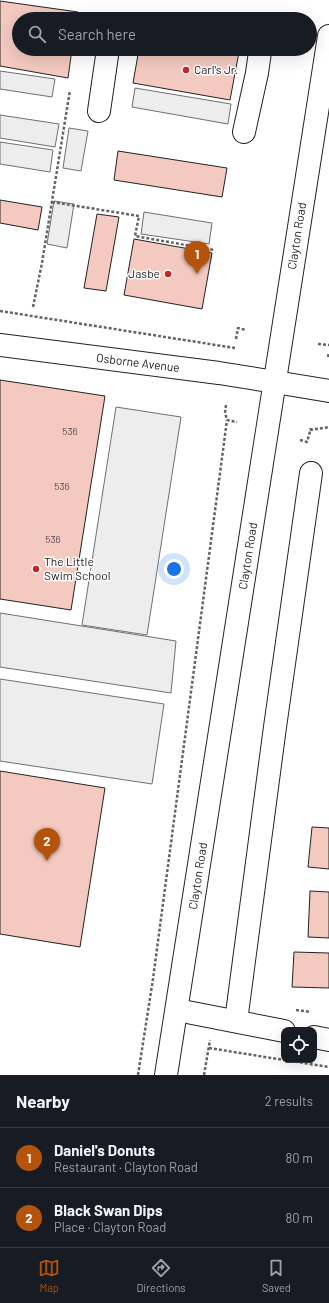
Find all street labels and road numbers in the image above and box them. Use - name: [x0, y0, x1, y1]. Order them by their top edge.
- street label: Clayton Road: [284, 201, 308, 270]
- street label: Osborne Avenue: [96, 350, 181, 374]
- street label: Clayton Road: [235, 521, 259, 590]
- street label: Clayton Road: [185, 841, 209, 910]

